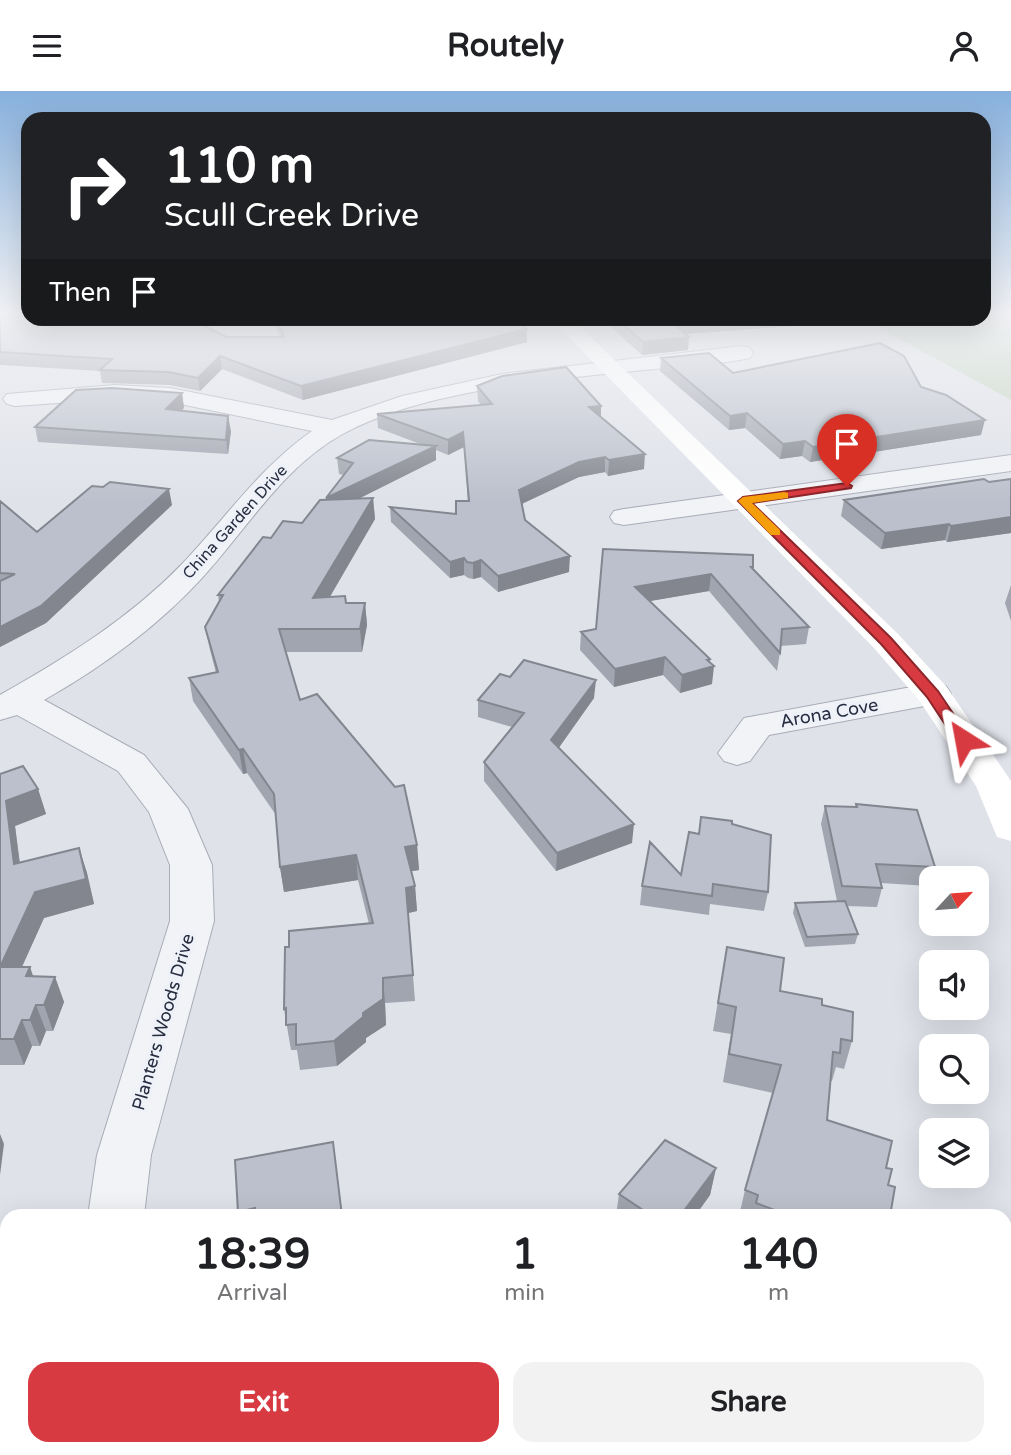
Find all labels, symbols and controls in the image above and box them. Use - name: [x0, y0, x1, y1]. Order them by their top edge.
- icon: menu: [28, 27, 66, 65]
- text: Routely: [447, 27, 564, 65]
- icon: person: [945, 27, 983, 65]
- text: 110 m: [164, 137, 314, 196]
- icon: right: [49, 140, 140, 231]
- text: Scull Creek Drive: [164, 197, 419, 235]
- icon: arrive: [125, 273, 163, 311]
- text: Then: [49, 277, 111, 308]
- pin: [817, 414, 877, 486]
- icon: arrive: [828, 425, 866, 463]
- street label: China Garden Drive: [178, 461, 292, 583]
- street label: Arona Cove: [778, 694, 880, 732]
- position arrow: [927, 703, 1001, 777]
- north arrow: [919, 866, 989, 936]
- map controls: [919, 866, 989, 1188]
- street label: Planters Woods Drive: [127, 931, 199, 1113]
- button: sound: [919, 950, 989, 1020]
- button: search: [919, 1034, 989, 1104]
- button: layers: [919, 1118, 989, 1188]
- text: 18:39: [194, 1229, 310, 1280]
- text: 1: [511, 1229, 538, 1280]
- text: 140: [739, 1229, 818, 1280]
- text: Arrival: [217, 1279, 288, 1307]
- text: min: [504, 1279, 545, 1307]
- text: m: [768, 1279, 789, 1307]
- button: Exit: [28, 1362, 499, 1442]
- button: Share: [513, 1362, 984, 1442]

